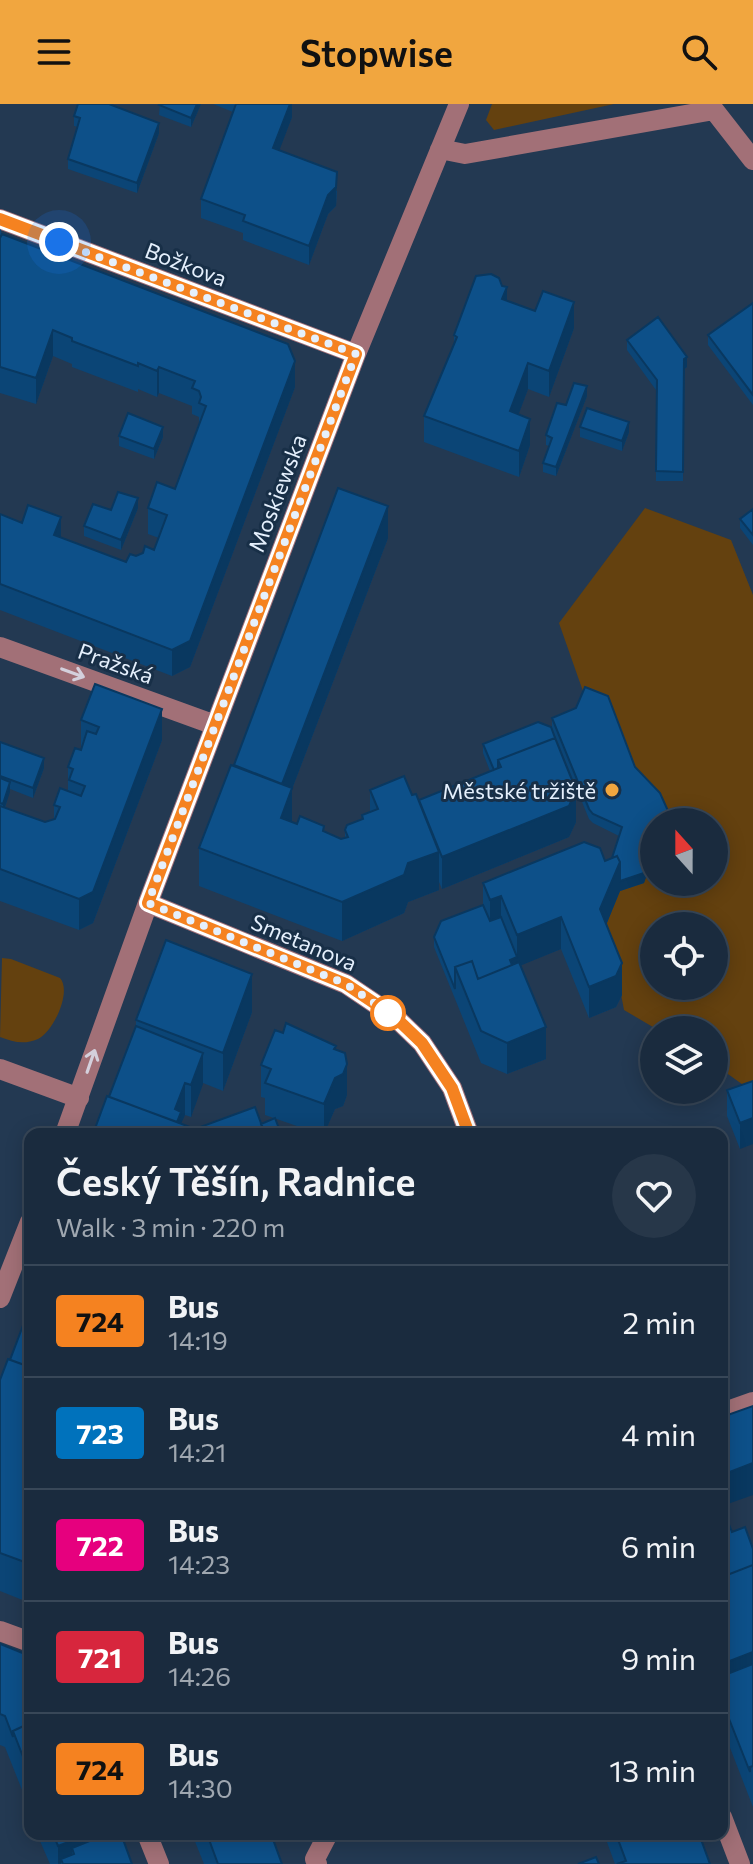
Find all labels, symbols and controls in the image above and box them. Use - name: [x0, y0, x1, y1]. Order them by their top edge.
- icon: menu: [32, 30, 76, 74]
- text: Stopwise: [300, 30, 453, 74]
- icon: search: [677, 30, 721, 74]
- your location: [39, 222, 79, 262]
- street label: Božkova: [141, 236, 231, 292]
- street label: Moskiewska: [242, 430, 312, 556]
- street label: Pražská: [75, 637, 157, 689]
- one-way arrow: [60, 667, 85, 682]
- place label: Městské tržiště: [442, 777, 596, 804]
- marker: Městské tržiště: [603, 781, 621, 799]
- north arrow: [640, 808, 728, 896]
- map controls: [640, 808, 728, 1104]
- street label: Smetanova: [247, 908, 361, 976]
- button: locate: [640, 912, 728, 1000]
- unlabelled marker: [371, 996, 405, 1030]
- button: layers: [640, 1016, 728, 1104]
- one-way arrow: [85, 1049, 99, 1073]
- button: heart: [612, 1154, 696, 1238]
- text: Český Těšín, Radnice: [56, 1157, 415, 1204]
- text: Walk · 3 min · 220 m: [56, 1211, 285, 1242]
- text: Bus: [168, 1287, 219, 1324]
- text: 2 min: [623, 1303, 696, 1340]
- text: 724: [76, 1304, 124, 1338]
- text: 14:19: [168, 1324, 228, 1355]
- text: Bus: [168, 1399, 219, 1436]
- text: 4 min: [621, 1415, 696, 1452]
- text: 723: [76, 1416, 124, 1450]
- text: 14:21: [168, 1436, 226, 1467]
- text: Bus: [168, 1511, 219, 1548]
- text: 6 min: [621, 1527, 696, 1564]
- text: 722: [76, 1528, 124, 1562]
- text: 14:23: [168, 1548, 230, 1579]
- text: Bus: [168, 1623, 219, 1660]
- text: 9 min: [621, 1639, 696, 1676]
- text: 721: [78, 1640, 122, 1674]
- text: 14:26: [168, 1660, 231, 1691]
- text: Bus: [168, 1735, 219, 1772]
- text: 13 min: [609, 1751, 696, 1788]
- text: 724: [76, 1752, 124, 1786]
- text: 14:30: [168, 1772, 233, 1803]

